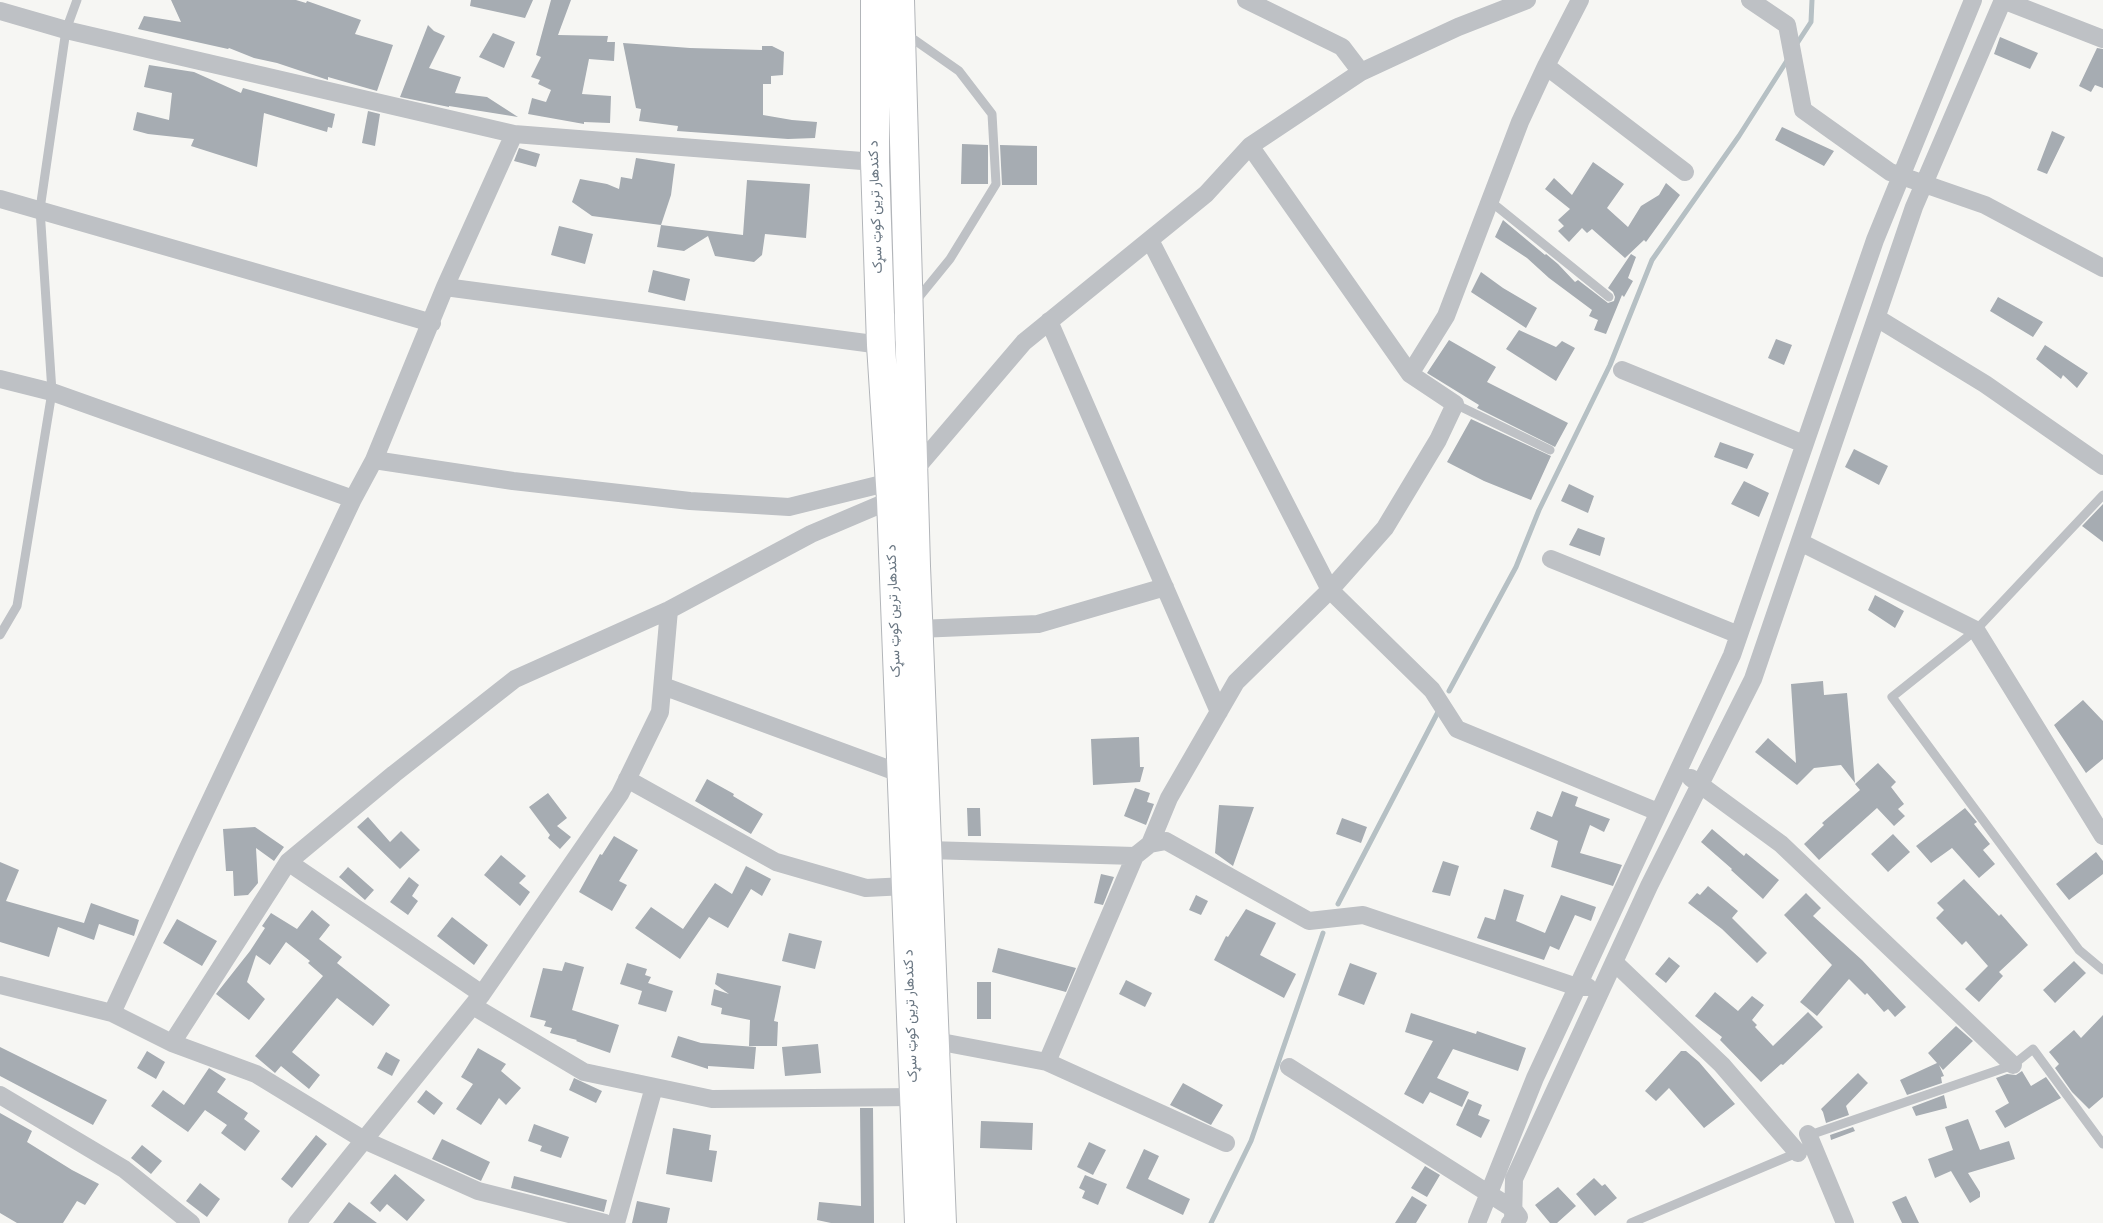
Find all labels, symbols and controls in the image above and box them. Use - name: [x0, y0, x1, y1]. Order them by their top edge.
- street label: د کندهار ترين کوټ سړک: [866, 140, 888, 274]
- street label: د کندهار ترين کوټ سړک: [884, 544, 906, 678]
- street label: د کندهار ترين کوټ سړک: [901, 949, 923, 1083]

